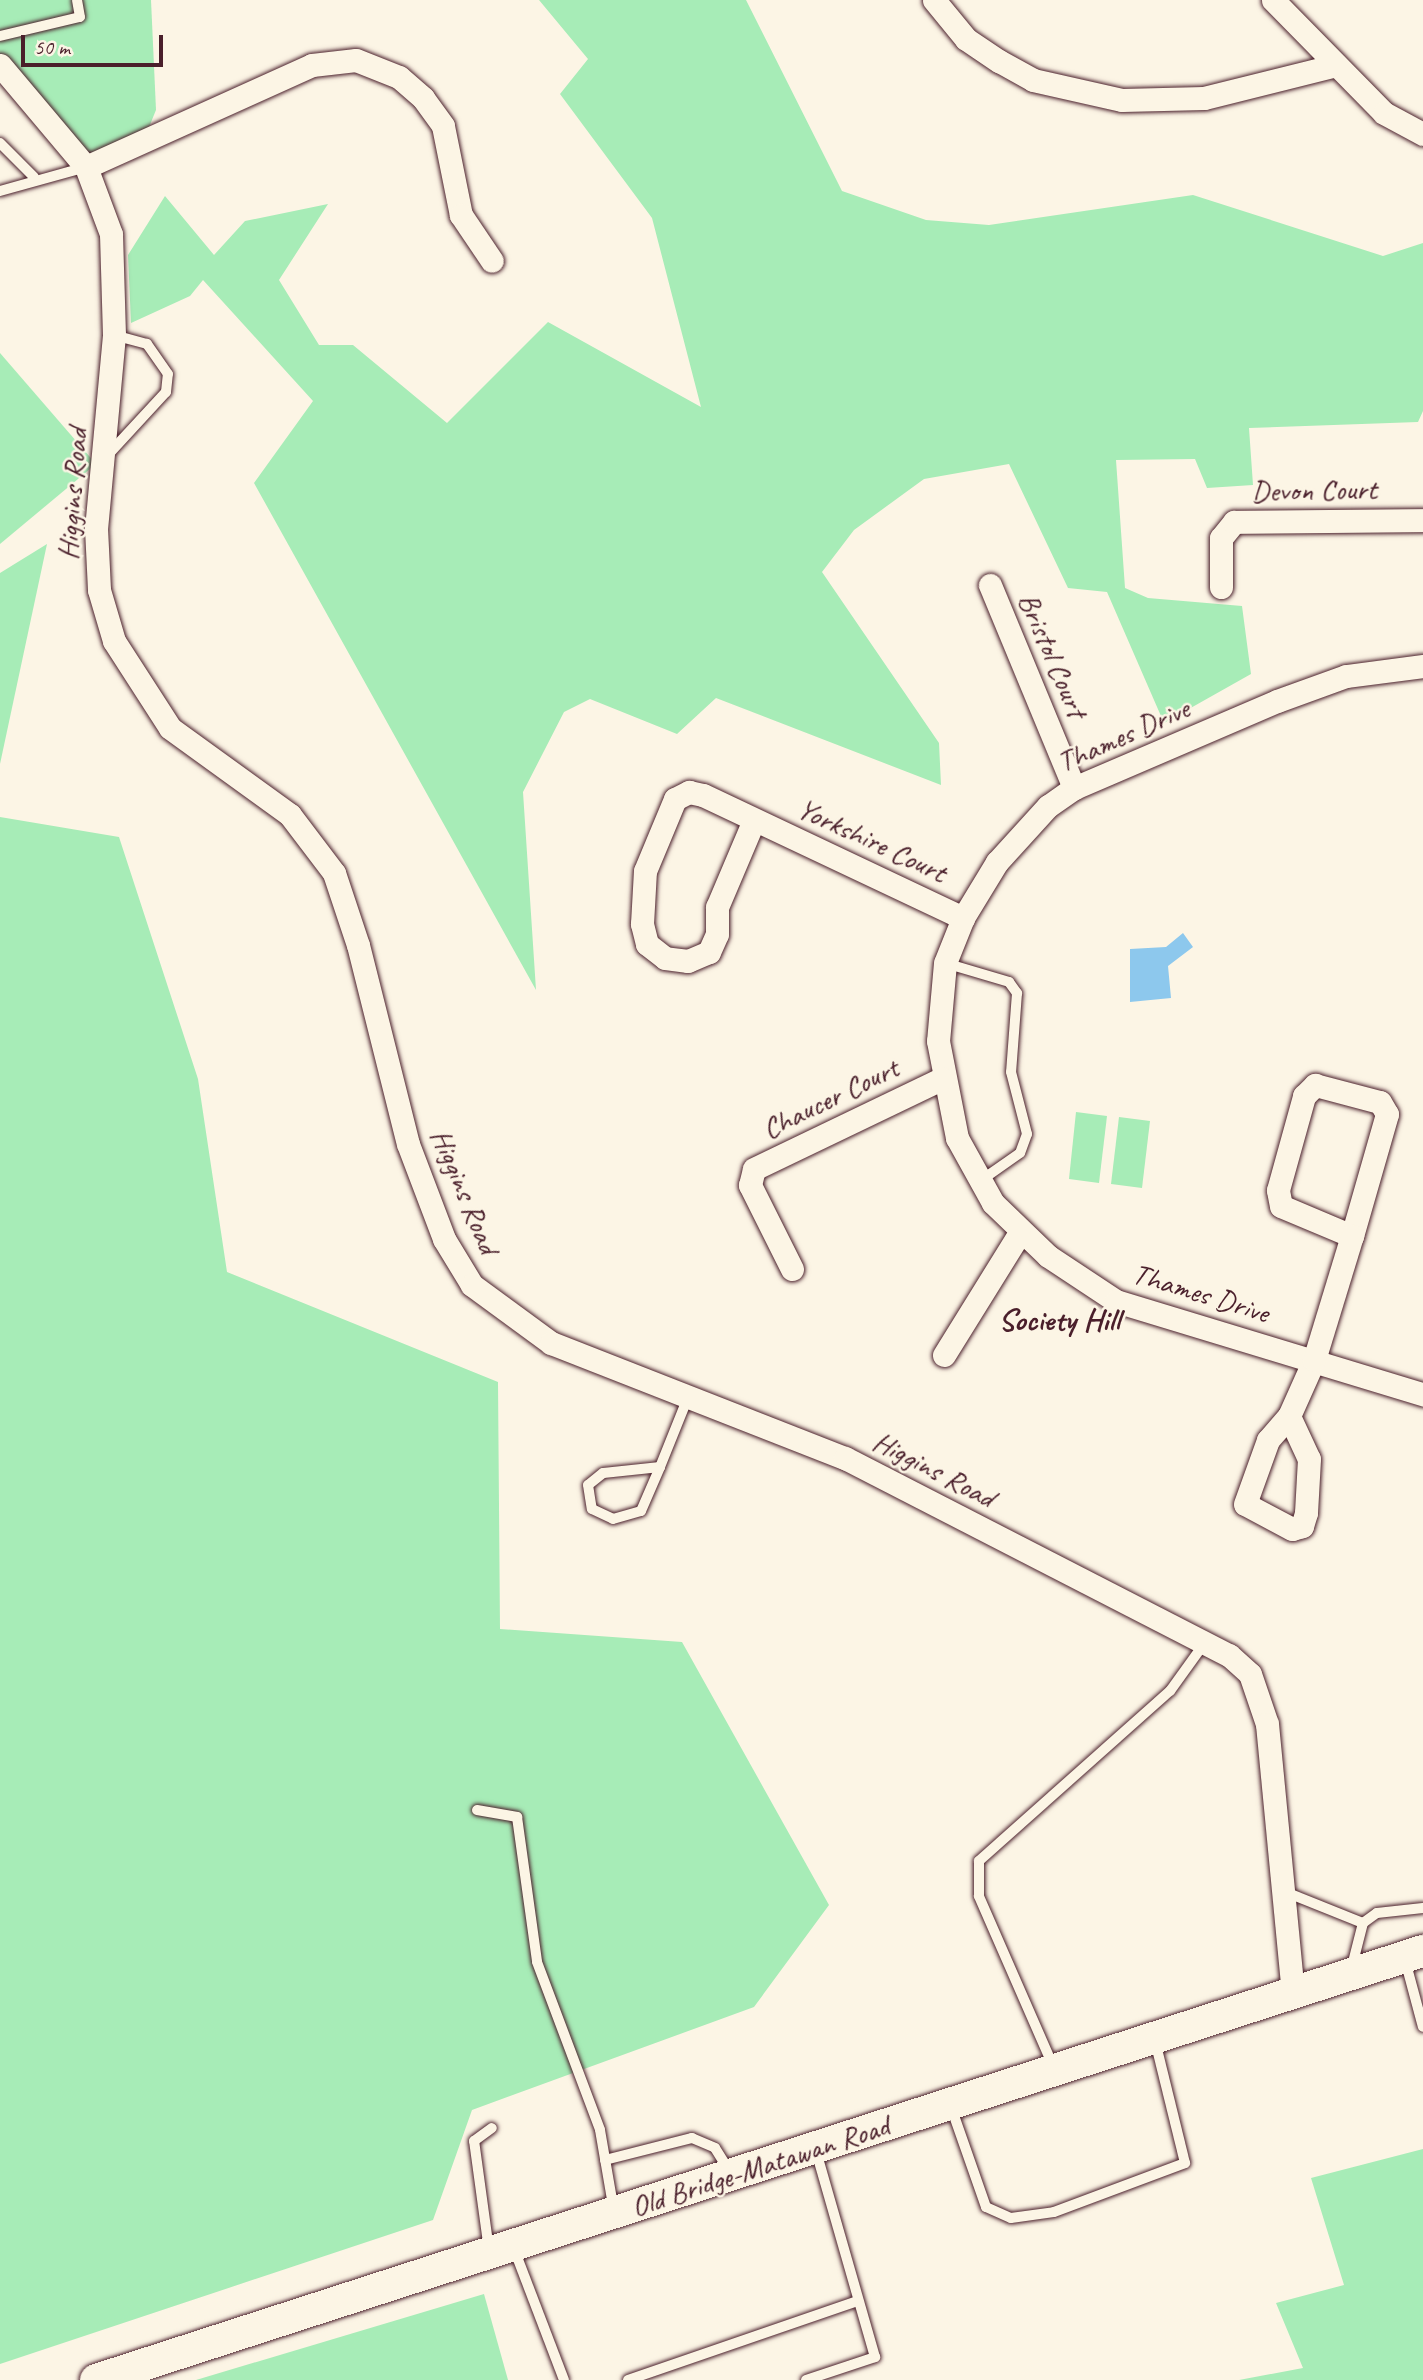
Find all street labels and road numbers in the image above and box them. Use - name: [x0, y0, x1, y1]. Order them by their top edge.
- street label: Higgins Road: [49, 427, 95, 561]
- street label: Devon Court: [1251, 471, 1377, 509]
- street label: Bristol Court: [1011, 587, 1095, 723]
- street label: Thames Drive: [1051, 690, 1195, 780]
- street label: Yorkshire Court: [792, 790, 952, 890]
- street label: Chaucer Court: [756, 1050, 904, 1146]
- street label: Higgins Road: [423, 1124, 507, 1258]
- street label: Thames Drive: [1128, 1255, 1274, 1331]
- street label: Higgins Road: [868, 1423, 1000, 1515]
- street label: Old Bridge-Matawan Road: [626, 2107, 894, 2225]

